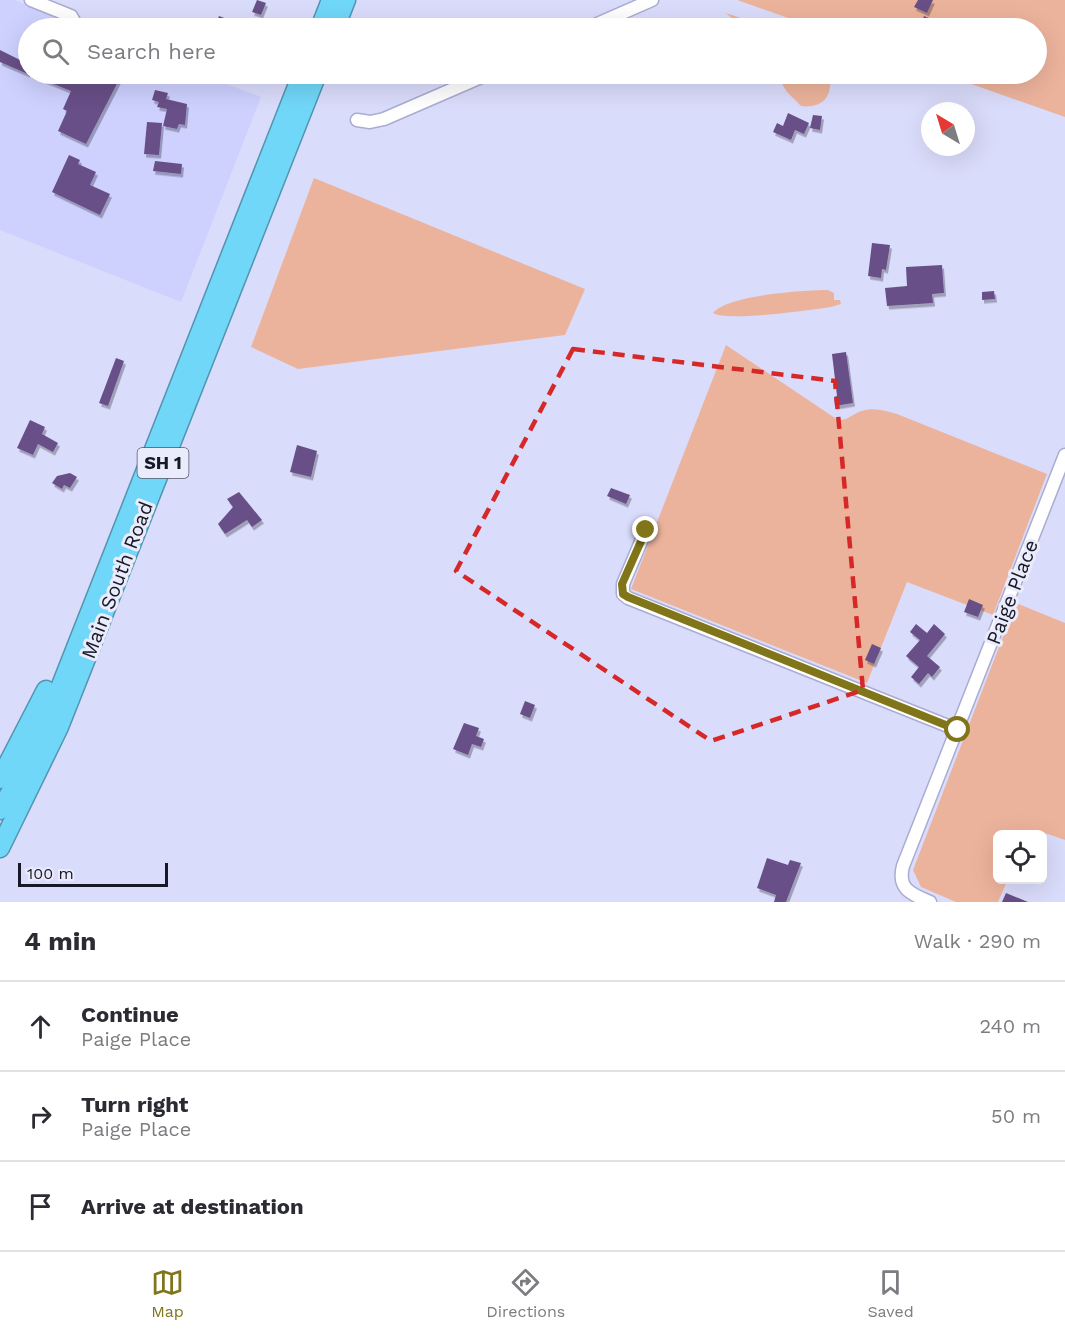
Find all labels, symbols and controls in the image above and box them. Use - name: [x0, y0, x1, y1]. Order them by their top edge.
- search box: [18, 18, 1047, 84]
- icon: search: [39, 35, 72, 68]
- text: Search here: [87, 39, 216, 64]
- north arrow: [921, 102, 975, 156]
- road number: SH 1: [138, 448, 188, 478]
- street label: Main South Road: [76, 498, 158, 662]
- route end: [632, 516, 658, 542]
- street label: Paige Place: [981, 536, 1043, 648]
- route start: [944, 716, 970, 742]
- map controls: [993, 830, 1047, 884]
- button: locate: [993, 830, 1047, 884]
- scale bar: [18, 860, 168, 888]
- text: 100 m: [27, 864, 74, 883]
- text: 4 min: [24, 926, 96, 956]
- text: Walk · 290 m: [914, 929, 1041, 953]
- text: Continue: [81, 1002, 179, 1027]
- icon: ahead: [24, 1010, 57, 1043]
- text: 240 m: [979, 1014, 1041, 1038]
- text: Paige Place: [81, 1027, 191, 1051]
- text: Turn right: [81, 1092, 188, 1117]
- icon: right: [24, 1100, 57, 1133]
- text: 50 m: [991, 1104, 1041, 1128]
- text: Paige Place: [81, 1117, 191, 1141]
- icon: arrive: [24, 1190, 57, 1223]
- text: Arrive at destination: [81, 1194, 304, 1219]
- tab: Map: [151, 1266, 184, 1321]
- tab: Directions: [486, 1266, 565, 1321]
- tab: Saved: [867, 1266, 914, 1321]

